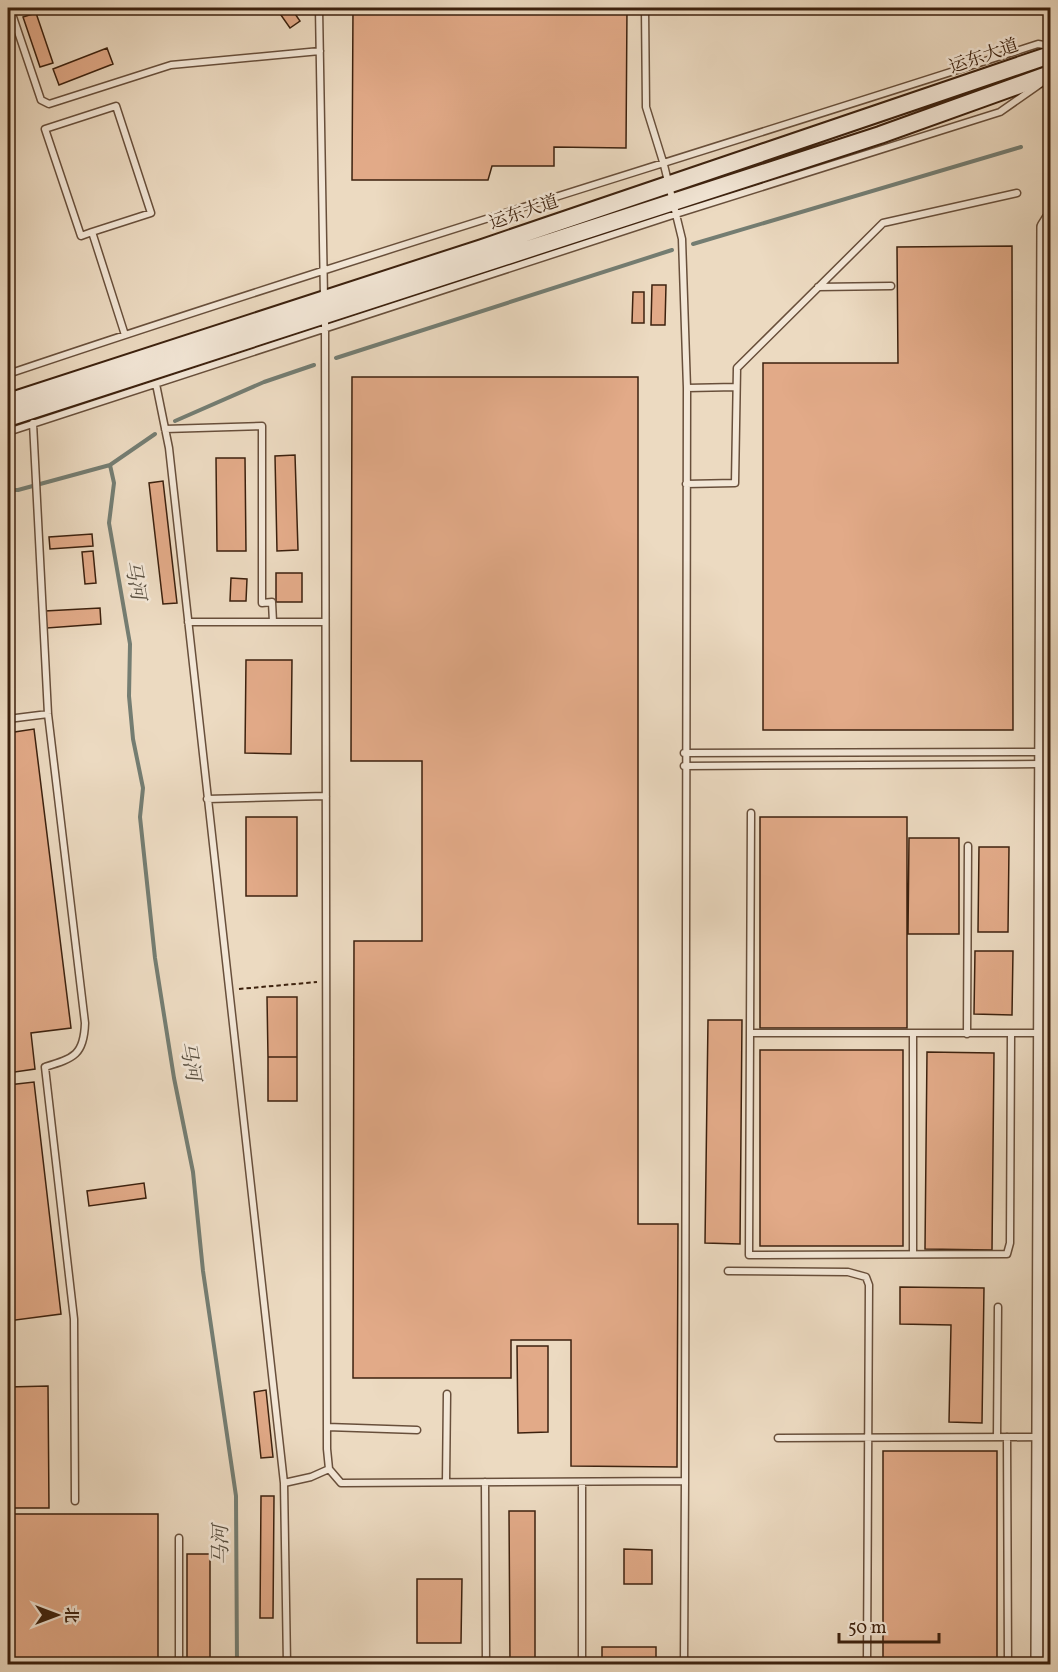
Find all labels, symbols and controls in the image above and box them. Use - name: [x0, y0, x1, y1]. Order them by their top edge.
- street label: 运东大道: [946, 33, 1022, 81]
- street label: 运东大道: [486, 189, 562, 237]
- water label: 马河: [117, 558, 152, 605]
- water label: 马河: [172, 1039, 207, 1086]
- water label: 马河: [208, 1522, 236, 1565]
- north arrow: [27, 1585, 87, 1645]
- scale bar: [839, 1606, 940, 1644]
- text: 北: [59, 1607, 81, 1623]
- text: 50 m: [848, 1616, 887, 1641]

